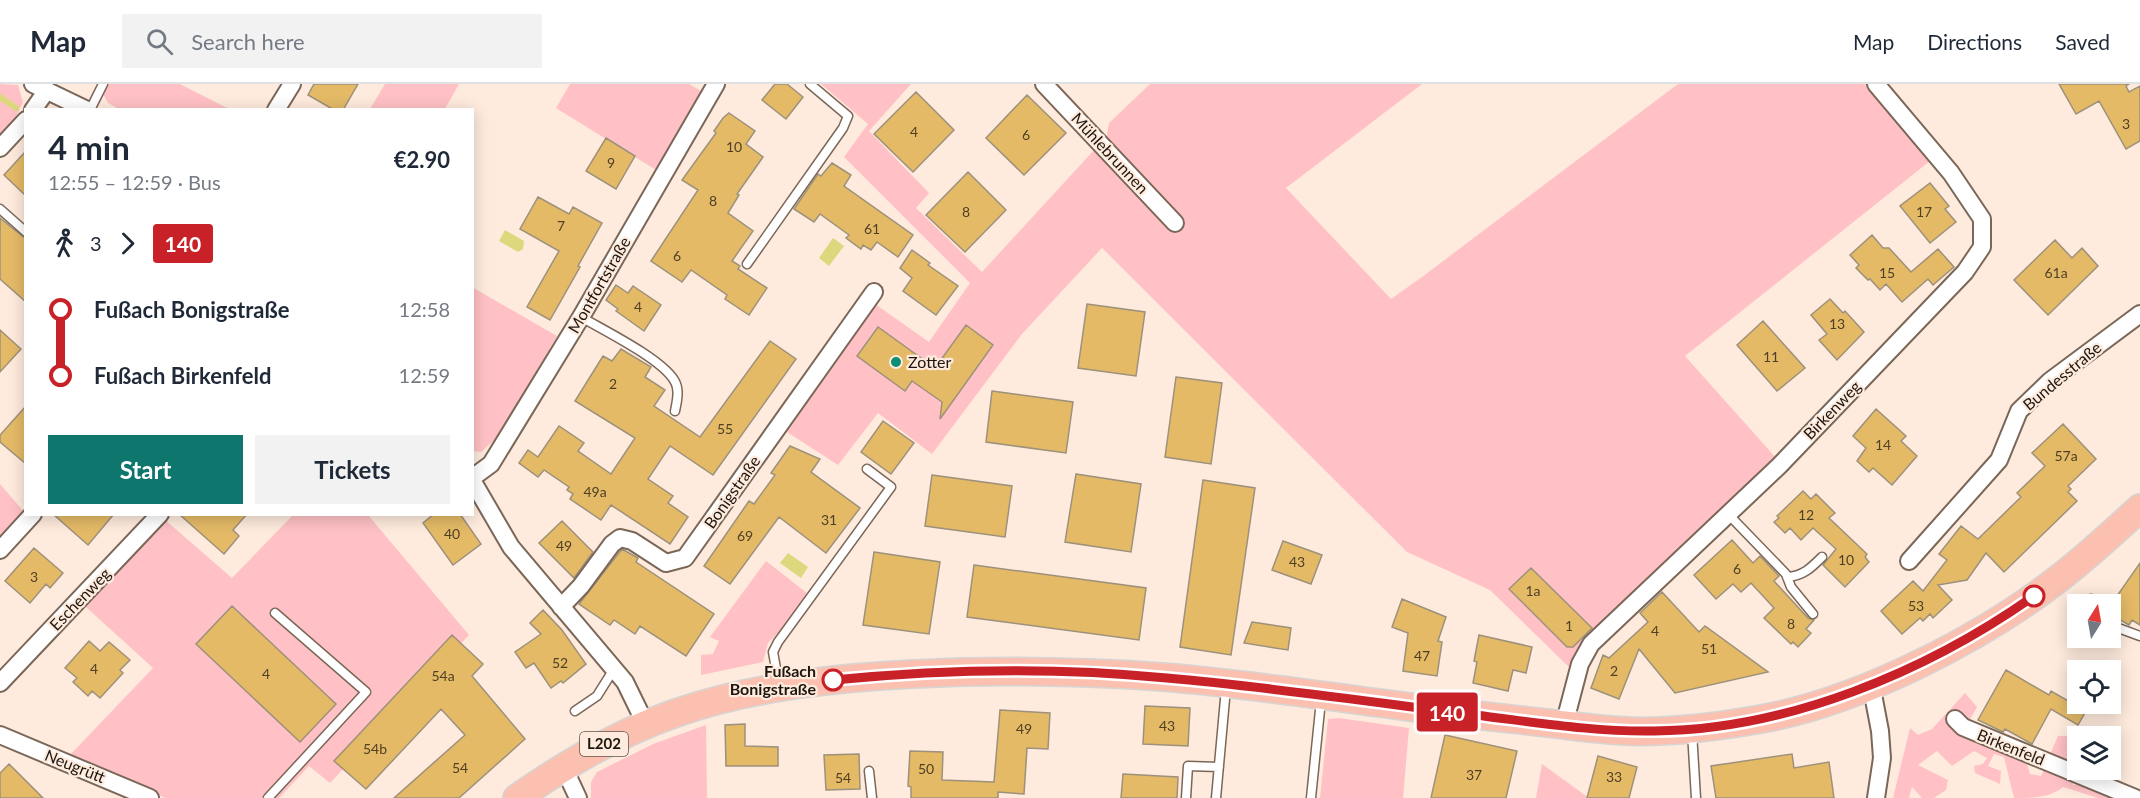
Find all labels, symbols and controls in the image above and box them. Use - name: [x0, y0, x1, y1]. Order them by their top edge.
- search box: [122, 14, 542, 68]
- text: Map: [30, 24, 86, 58]
- icon: search: [143, 25, 176, 58]
- text: Search here: [191, 28, 305, 55]
- text: Map: [1853, 29, 1894, 54]
- text: Directions: [1927, 29, 2022, 54]
- text: Saved: [2055, 29, 2110, 54]
- street label: Mühlebrunnen: [1068, 108, 1153, 197]
- house number: 3: [2122, 115, 2130, 132]
- house number: 4: [910, 123, 918, 140]
- house number: 6: [1022, 126, 1030, 143]
- text: 4 min: [48, 127, 130, 167]
- house number: 10: [726, 138, 742, 155]
- text: €2.90: [394, 146, 450, 173]
- house number: 9: [607, 154, 615, 171]
- text: 12:55 – 12:59 · Bus: [48, 170, 221, 194]
- house number: 8: [709, 192, 717, 209]
- house number: 8: [962, 203, 970, 220]
- house number: 17: [1916, 203, 1932, 220]
- house number: 7: [557, 217, 565, 234]
- house number: 61: [864, 220, 880, 237]
- icon: walk: [48, 227, 81, 260]
- icon: forward: [111, 227, 144, 260]
- text: 3: [90, 231, 102, 255]
- text: 140: [165, 231, 201, 256]
- street label: Montfortstraße: [563, 233, 634, 336]
- house number: 6: [673, 247, 681, 264]
- house number: 15: [1879, 264, 1895, 281]
- house number: 61a: [2044, 264, 2068, 281]
- text: Fußach Bonigstraße: [94, 296, 290, 323]
- text: 12:58: [399, 297, 450, 321]
- house number: 4: [634, 298, 642, 315]
- house number: 13: [1829, 315, 1845, 332]
- street label: Bundesstraße: [2019, 337, 2105, 414]
- house number: 11: [1763, 348, 1779, 365]
- place label: Zotter: [908, 352, 952, 371]
- marker: Zotter: [889, 355, 903, 369]
- text: Fußach Birkenfeld: [94, 362, 271, 389]
- text: 12:59: [399, 363, 450, 387]
- house number: 2: [609, 375, 617, 392]
- street label: Birkenweg: [1799, 376, 1864, 443]
- house number: 55: [717, 420, 733, 437]
- button: Start: [48, 435, 243, 504]
- button: Tickets: [255, 435, 450, 504]
- house number: 14: [1875, 436, 1891, 453]
- house number: 57a: [2054, 447, 2078, 464]
- street label: Bonigstraße: [700, 452, 764, 532]
- house number: 49a: [583, 483, 607, 500]
- house number: 12: [1798, 506, 1814, 523]
- house number: 31: [821, 511, 837, 528]
- house number: 40: [444, 525, 460, 542]
- house number: 69: [737, 527, 753, 544]
- house number: 49: [556, 537, 572, 554]
- house number: 10: [1838, 551, 1854, 568]
- house number: 43: [1289, 553, 1305, 570]
- house number: 6: [1733, 560, 1741, 577]
- street label: Eschenweg: [45, 564, 114, 634]
- house number: 3: [30, 568, 38, 585]
- house number: 1a: [1525, 582, 1541, 599]
- unlabelled marker: [2023, 585, 2045, 607]
- north arrow: [2067, 594, 2121, 648]
- map controls: [2067, 594, 2121, 780]
- house number: 53: [1908, 597, 1924, 614]
- house number: 8: [1787, 615, 1795, 632]
- house number: 1: [1565, 617, 1573, 634]
- house number: 4: [1651, 622, 1659, 639]
- house number: 51: [1701, 640, 1717, 657]
- house number: 47: [1414, 647, 1430, 664]
- house number: 52: [552, 654, 568, 671]
- house number: 4: [90, 660, 98, 677]
- button: locate: [2067, 660, 2121, 714]
- place label: Fußach Bonigstraße: [730, 661, 816, 698]
- house number: 2: [1610, 662, 1618, 679]
- house number: 4: [262, 665, 270, 682]
- house number: 54a: [431, 667, 455, 684]
- marker: Fußach Bonigstraße: [822, 669, 844, 691]
- line badge: 140: [1412, 692, 1482, 732]
- text: 140: [1429, 700, 1465, 725]
- house number: 43: [1159, 717, 1175, 734]
- house number: 49: [1016, 720, 1032, 737]
- street label: Birkenfeld: [1975, 724, 2048, 769]
- button: layers: [2067, 726, 2121, 780]
- road number: L202: [580, 732, 628, 756]
- house number: 54b: [363, 740, 387, 757]
- street label: Neugrütt: [42, 745, 108, 786]
- house number: 54: [452, 759, 468, 776]
- house number: 50: [918, 760, 934, 777]
- house number: 37: [1466, 766, 1482, 783]
- house number: 33: [1606, 768, 1622, 785]
- house number: 54: [835, 769, 851, 786]

